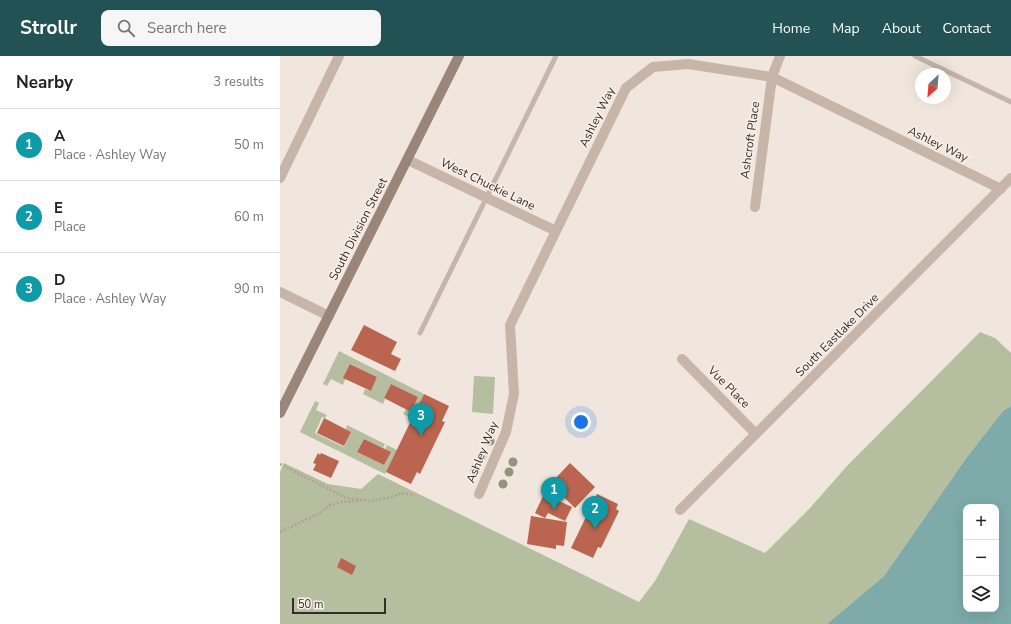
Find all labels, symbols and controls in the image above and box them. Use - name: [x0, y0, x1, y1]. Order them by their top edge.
- search box: [101, 10, 381, 46]
- text: Strollr: [20, 15, 77, 41]
- icon: search: [115, 17, 137, 39]
- text: Search here: [147, 18, 227, 38]
- text: Home: [772, 19, 810, 38]
- text: Map: [832, 19, 860, 38]
- text: About: [882, 19, 921, 38]
- text: Contact: [943, 19, 991, 38]
- north arrow: [915, 68, 951, 104]
- text: Nearby: [16, 71, 73, 94]
- text: 3 results: [213, 73, 264, 91]
- street label: Ashley Way: [575, 83, 619, 150]
- street label: Ashcroft Place: [737, 100, 763, 180]
- street label: Ashley Way: [905, 122, 972, 166]
- text: A: [54, 126, 65, 146]
- text: 1: [25, 136, 33, 154]
- text: 50 m: [234, 136, 264, 154]
- text: Place · Ashley Way: [54, 146, 166, 164]
- street label: West Chuckie Lane: [438, 154, 538, 214]
- street label: South Division Street: [325, 174, 391, 283]
- text: E: [54, 198, 63, 218]
- text: 2: [25, 208, 33, 226]
- text: 60 m: [234, 208, 264, 226]
- text: Place: [54, 218, 86, 236]
- text: D: [54, 270, 65, 290]
- text: 3: [25, 280, 33, 298]
- text: 90 m: [234, 280, 264, 298]
- text: Place · Ashley Way: [54, 290, 166, 308]
- street label: South Eastlake Drive: [792, 290, 882, 380]
- street label: Vue Place: [704, 362, 753, 411]
- pin: 3: [408, 403, 434, 436]
- your location: [571, 412, 591, 432]
- street label: Ashley Way: [462, 418, 502, 485]
- pin: 1: [541, 477, 567, 510]
- pin: 2: [582, 496, 608, 529]
- map controls: [963, 504, 999, 612]
- button: +: [963, 504, 999, 540]
- button: −: [963, 540, 999, 576]
- button: layers: [963, 576, 999, 612]
- scale bar: [292, 596, 386, 615]
- text: 50 m: [298, 597, 323, 612]

